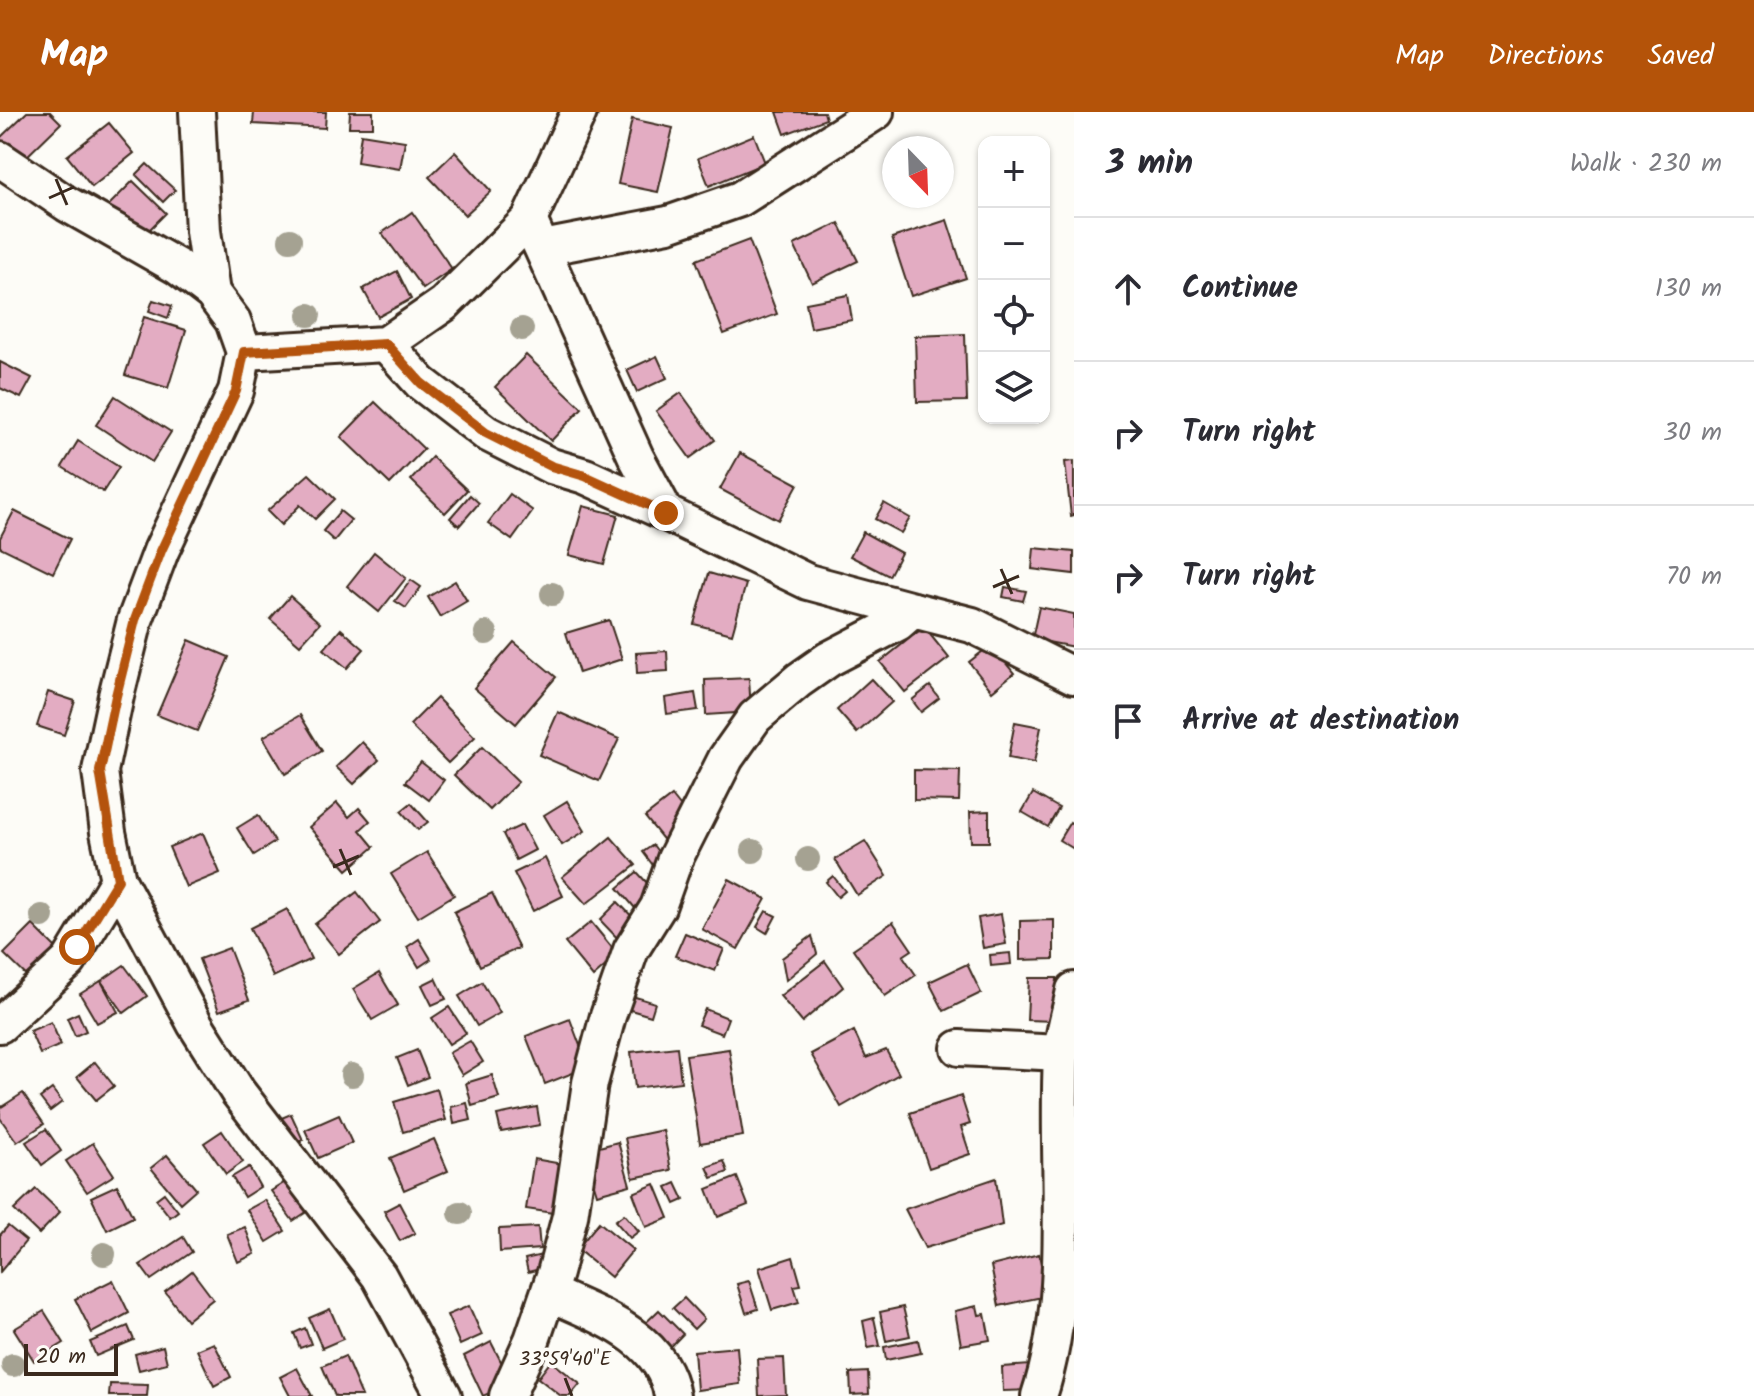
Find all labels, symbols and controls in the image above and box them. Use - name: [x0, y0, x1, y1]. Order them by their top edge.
- text: Map: [40, 26, 109, 86]
- text: Map: [1395, 34, 1444, 79]
- text: Directions: [1488, 34, 1604, 79]
- text: Saved: [1648, 34, 1714, 79]
- north arrow: [882, 136, 954, 208]
- map controls: [978, 136, 1050, 424]
- button: +: [978, 136, 1050, 208]
- text: 3 min: [1106, 137, 1193, 191]
- text: Walk · 230 m: [1570, 143, 1722, 185]
- button: −: [978, 208, 1050, 280]
- text: Continue: [1182, 265, 1298, 313]
- icon: ahead: [1106, 267, 1150, 311]
- text: 130 m: [1655, 268, 1722, 310]
- button: locate: [978, 280, 1050, 352]
- button: layers: [978, 352, 1050, 424]
- text: Turn right: [1182, 409, 1315, 457]
- icon: right: [1106, 411, 1150, 455]
- text: 30 m: [1663, 412, 1722, 454]
- route end: [648, 495, 684, 531]
- text: Turn right: [1182, 553, 1315, 601]
- icon: right: [1106, 555, 1150, 599]
- text: 70 m: [1666, 556, 1722, 598]
- text: Arrive at destination: [1182, 697, 1459, 745]
- icon: arrive: [1106, 699, 1150, 743]
- route start: [59, 929, 95, 965]
- scale bar: [24, 1340, 118, 1376]
- text: 20 m: [36, 1340, 86, 1375]
- text: 33°59'40"E: [519, 1344, 612, 1376]

